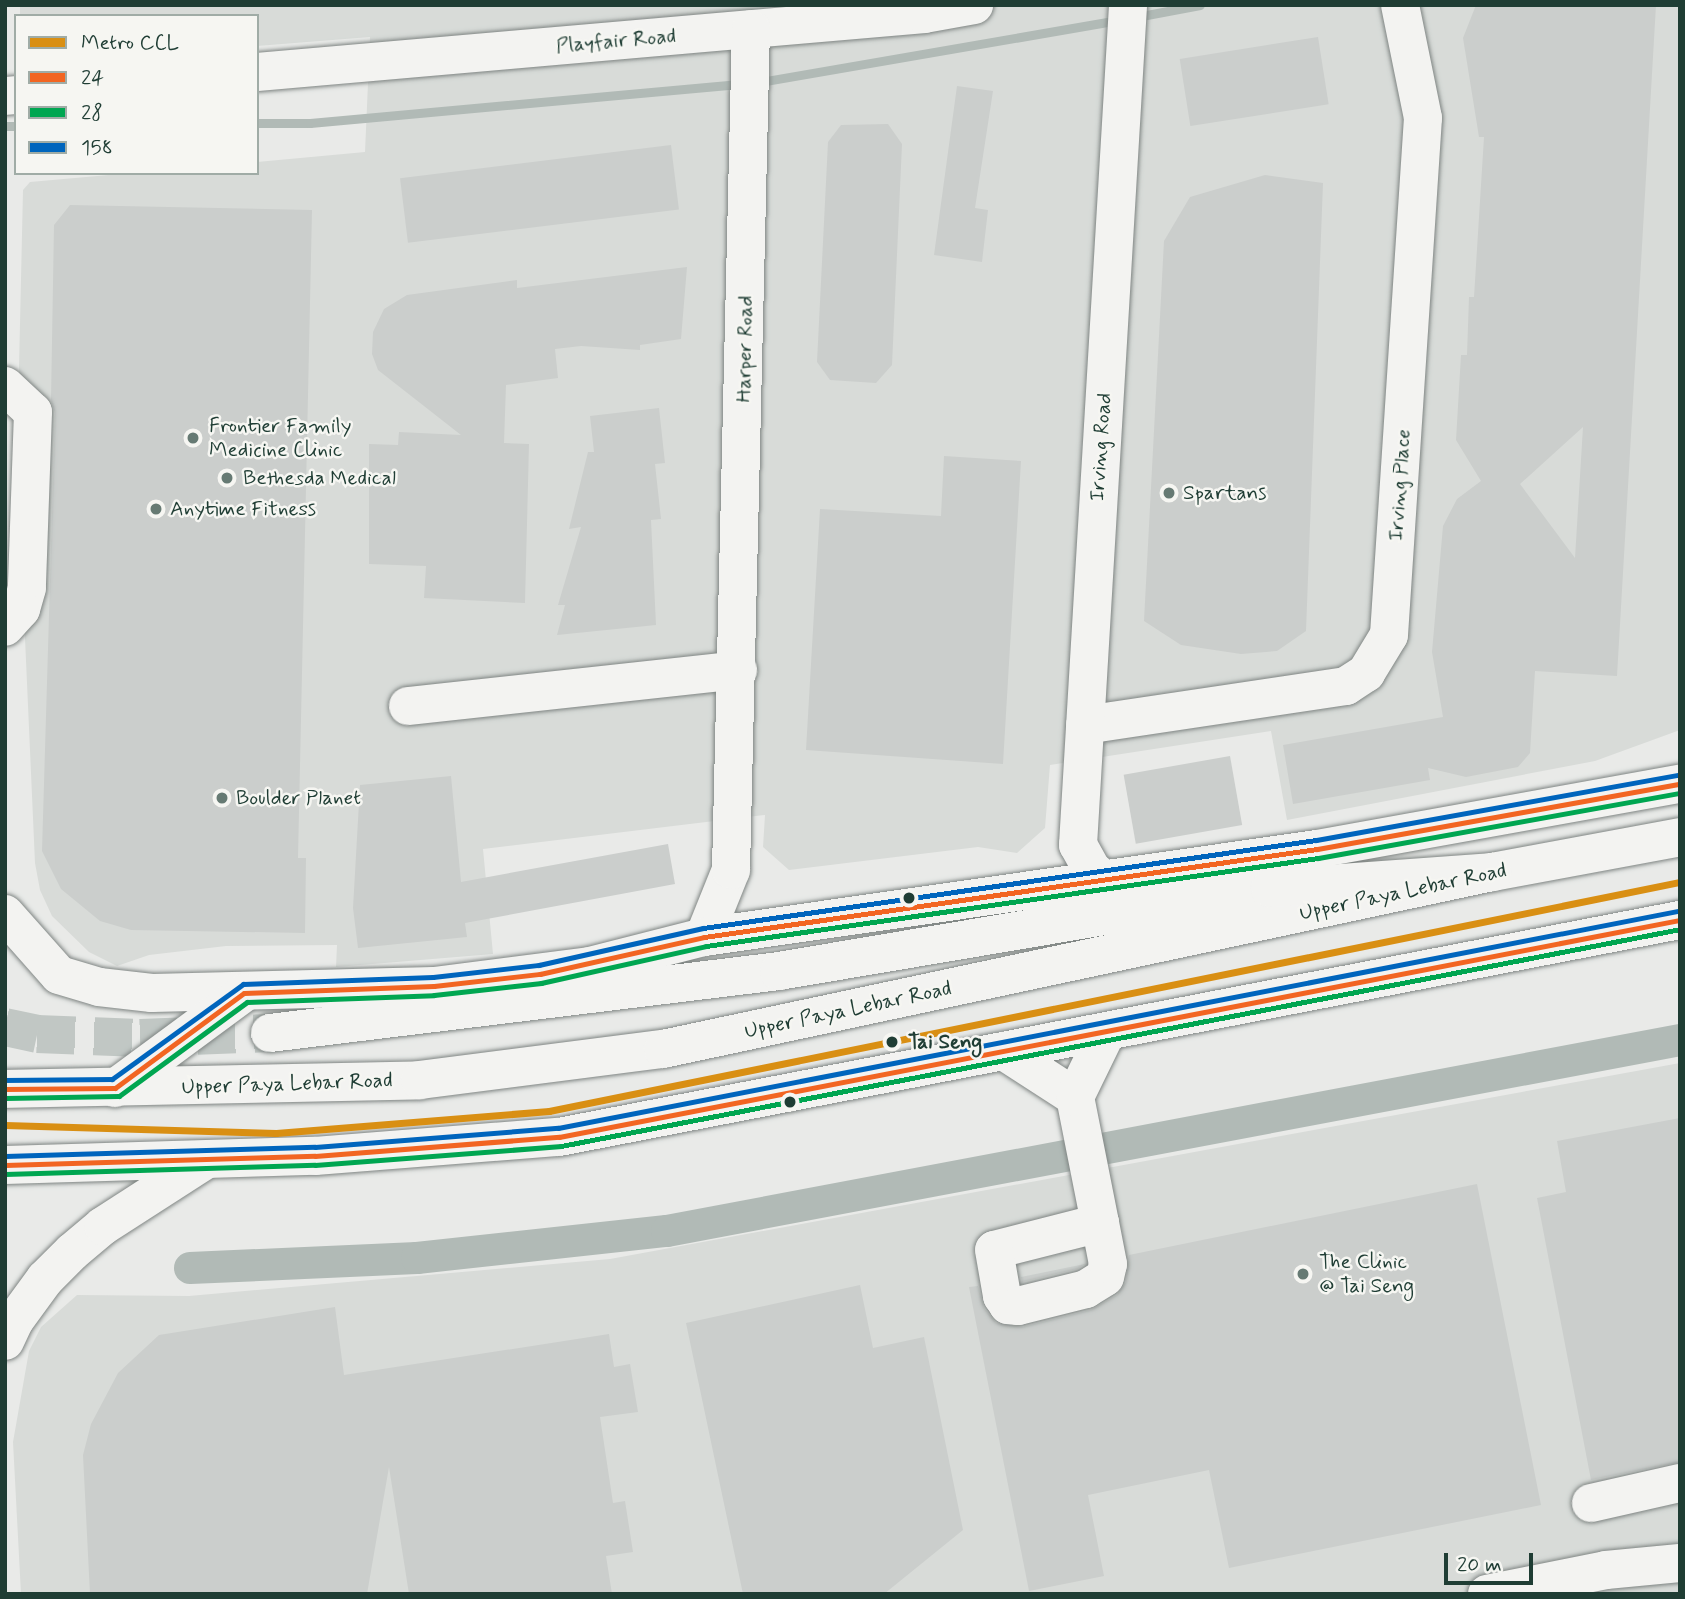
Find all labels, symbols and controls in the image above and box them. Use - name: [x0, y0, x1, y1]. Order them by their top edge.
- legend: [14, 14, 259, 175]
- street label: Playfair Road: [556, 23, 676, 59]
- text: Metro CCL: [81, 29, 179, 57]
- text: 24: [81, 64, 104, 92]
- text: 28: [81, 99, 103, 127]
- text: 158: [81, 134, 113, 162]
- street label: Harper Road: [731, 295, 759, 403]
- street label: Irving Road: [1085, 392, 1117, 502]
- place label: Frontier Family Medicine Clinic: [209, 413, 346, 463]
- marker: Frontier Family Medicine Clinic: [183, 428, 203, 448]
- street label: Irving Place: [1384, 428, 1416, 542]
- place label: Bethesda Medical: [243, 465, 401, 491]
- marker: Bethesda Medical: [217, 468, 237, 488]
- place label: Spartans: [1183, 480, 1267, 506]
- marker: Spartans: [1161, 485, 1177, 501]
- place label: Anytime Fitness: [170, 496, 319, 522]
- marker: Anytime Fitness: [148, 501, 164, 517]
- place label: Boulder Planet: [236, 785, 373, 811]
- marker: Boulder Planet: [214, 790, 230, 806]
- street label: Upper Paya Lebar Road: [1298, 858, 1508, 926]
- unlabelled marker: [902, 891, 916, 905]
- street label: Upper Paya Lebar Road: [743, 976, 953, 1044]
- place label: Tai Seng: [908, 1029, 983, 1055]
- marker: Tai Seng: [882, 1032, 902, 1052]
- street label: Upper Paya Lebar Road: [182, 1068, 392, 1100]
- unlabelled marker: [783, 1095, 797, 1109]
- place label: The Clinic @ Tai Seng: [1319, 1249, 1415, 1299]
- marker: The Clinic @ Tai Seng: [1293, 1264, 1313, 1284]
- scale bar: [1447, 1540, 1536, 1584]
- text: 20 m: [1457, 1551, 1502, 1579]

